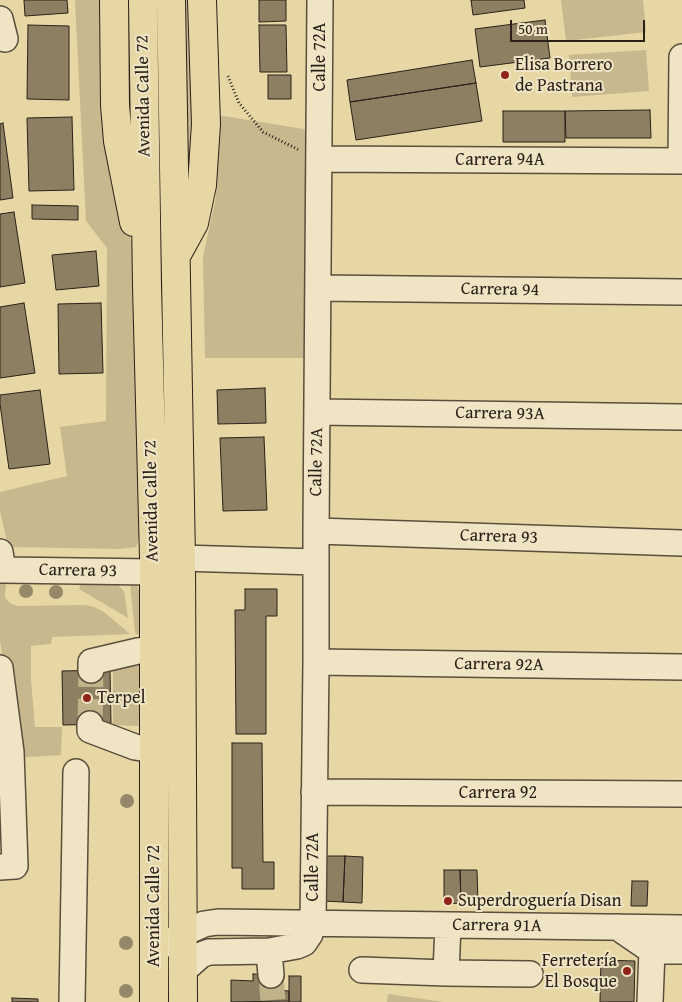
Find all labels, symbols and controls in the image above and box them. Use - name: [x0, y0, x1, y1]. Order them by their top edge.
- scale bar: [512, 10, 647, 42]
- text: 50 m: [518, 18, 548, 39]
- street label: Calle 72A: [309, 22, 331, 92]
- street label: Avenida Calle 72: [132, 35, 156, 157]
- place label: Elisa Borrero de Pastrana: [515, 54, 613, 96]
- marker: Elisa Borrero de Pastrana: [499, 69, 511, 81]
- street label: Carrera 94A: [455, 149, 545, 171]
- street label: Carrera 94: [461, 279, 539, 301]
- street label: Carrera 93A: [455, 402, 545, 426]
- street label: Calle 72A: [306, 427, 328, 497]
- street label: Avenida Calle 72: [140, 440, 164, 562]
- street label: Carrera 93: [459, 525, 539, 549]
- street label: Carrera 93: [39, 560, 117, 582]
- street label: Carrera 92A: [454, 653, 544, 677]
- place label: Terpel: [97, 687, 145, 709]
- marker: Terpel: [81, 692, 93, 704]
- street label: Carrera 92: [459, 782, 537, 804]
- street label: Calle 72A: [302, 832, 324, 902]
- street label: Avenida Calle 72: [143, 845, 165, 967]
- place label: Superdroguería Disan: [458, 890, 622, 912]
- marker: Superdroguería Disan: [442, 895, 454, 907]
- street label: Carrera 91A: [452, 914, 542, 938]
- place label: Ferretería El Bosque: [542, 950, 617, 992]
- marker: Ferretería El Bosque: [621, 965, 633, 977]

